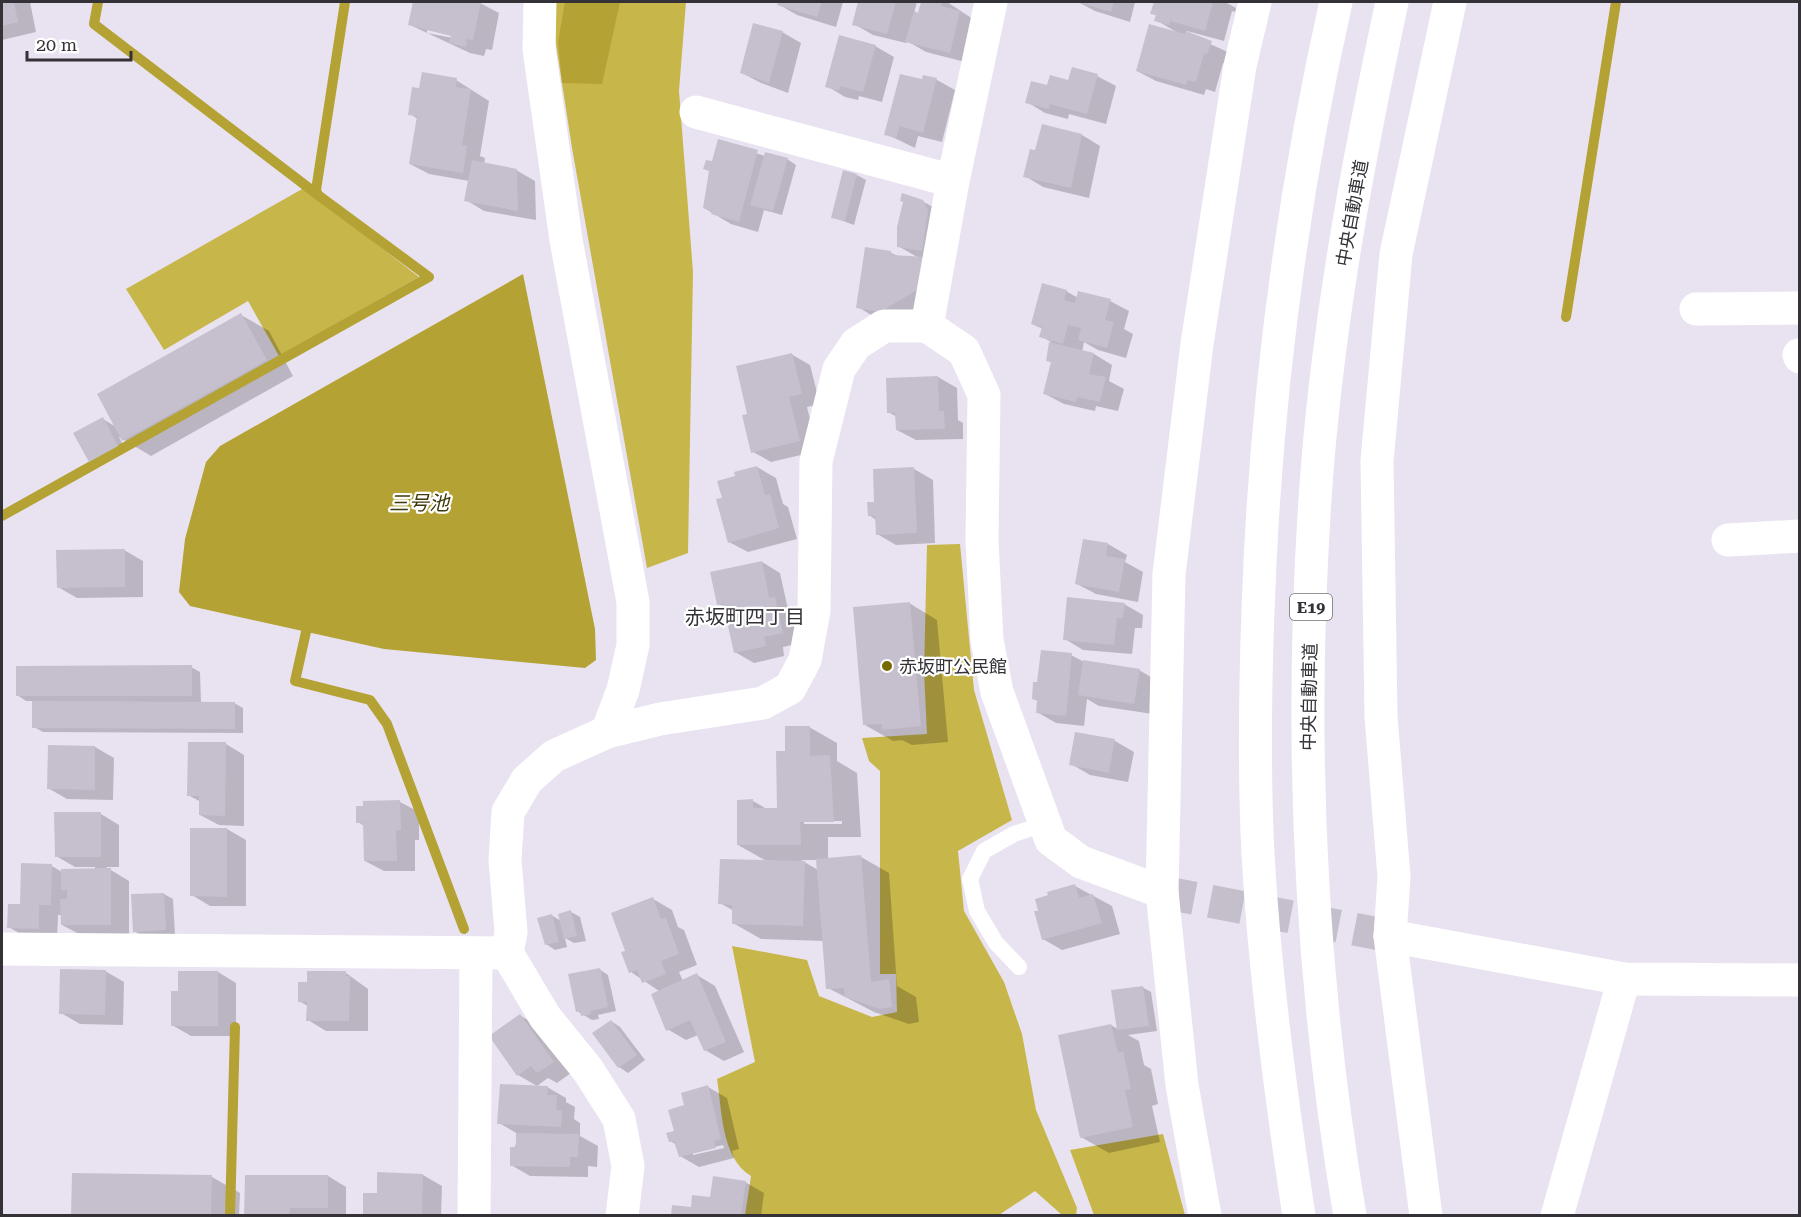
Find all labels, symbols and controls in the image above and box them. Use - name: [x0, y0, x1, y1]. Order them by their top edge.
- scale bar: [27, 24, 130, 62]
- text: 20 m: [36, 34, 77, 55]
- street label: 中央自動車道: [1332, 158, 1372, 268]
- water label: 三号池: [389, 491, 451, 515]
- road number: E19: [1290, 594, 1332, 620]
- district label: 赤坂町四丁目: [685, 605, 805, 629]
- street label: 中央自動車道: [1298, 643, 1320, 751]
- place label: 赤坂町公民館: [899, 656, 1007, 677]
- marker: 赤坂町公民館: [880, 659, 894, 673]

